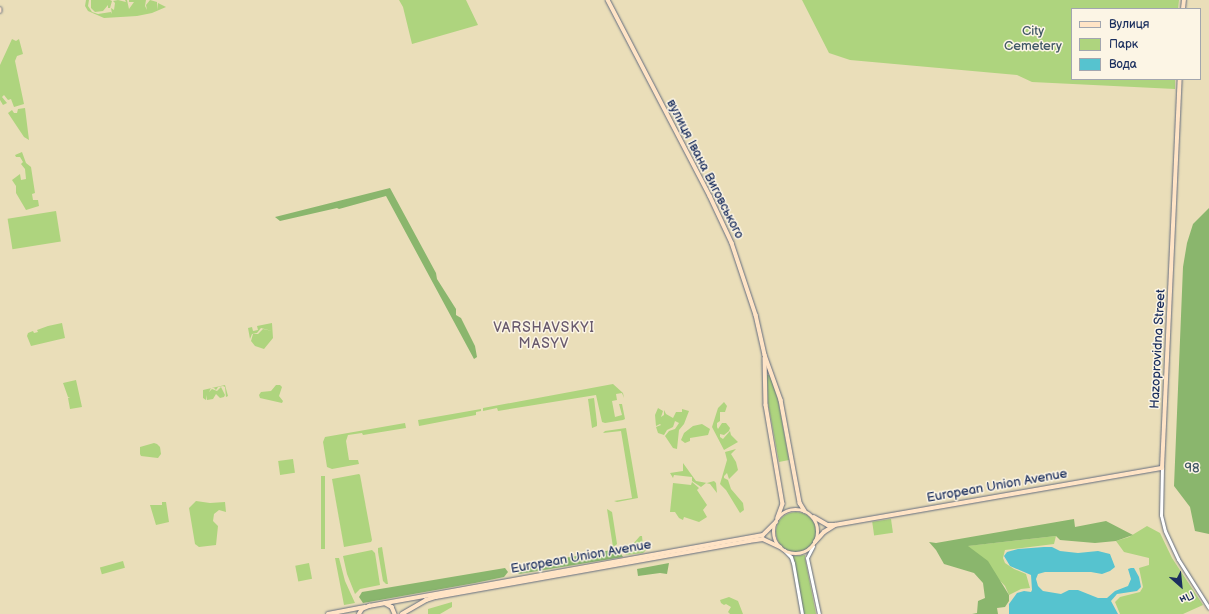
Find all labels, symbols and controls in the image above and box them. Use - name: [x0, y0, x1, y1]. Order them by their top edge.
- legend: [1071, 8, 1201, 80]
- text: Вулиця: [1109, 17, 1149, 32]
- park label: City Cemetery: [1004, 24, 1062, 55]
- text: Парк: [1109, 37, 1138, 52]
- text: Вода: [1109, 57, 1137, 72]
- street label: вулиця Івана Виговського: [663, 97, 747, 241]
- street label: Hazoprovidna Street: [1147, 289, 1169, 409]
- district label: VARSHAVSKYI MASYV: [493, 320, 595, 352]
- park label: 98: [1184, 460, 1200, 476]
- street label: European Union Avenue: [926, 466, 1068, 506]
- street label: European Union Avenue: [510, 537, 652, 577]
- north arrow: [1161, 566, 1201, 606]
- text: Пн: [1177, 588, 1196, 606]

